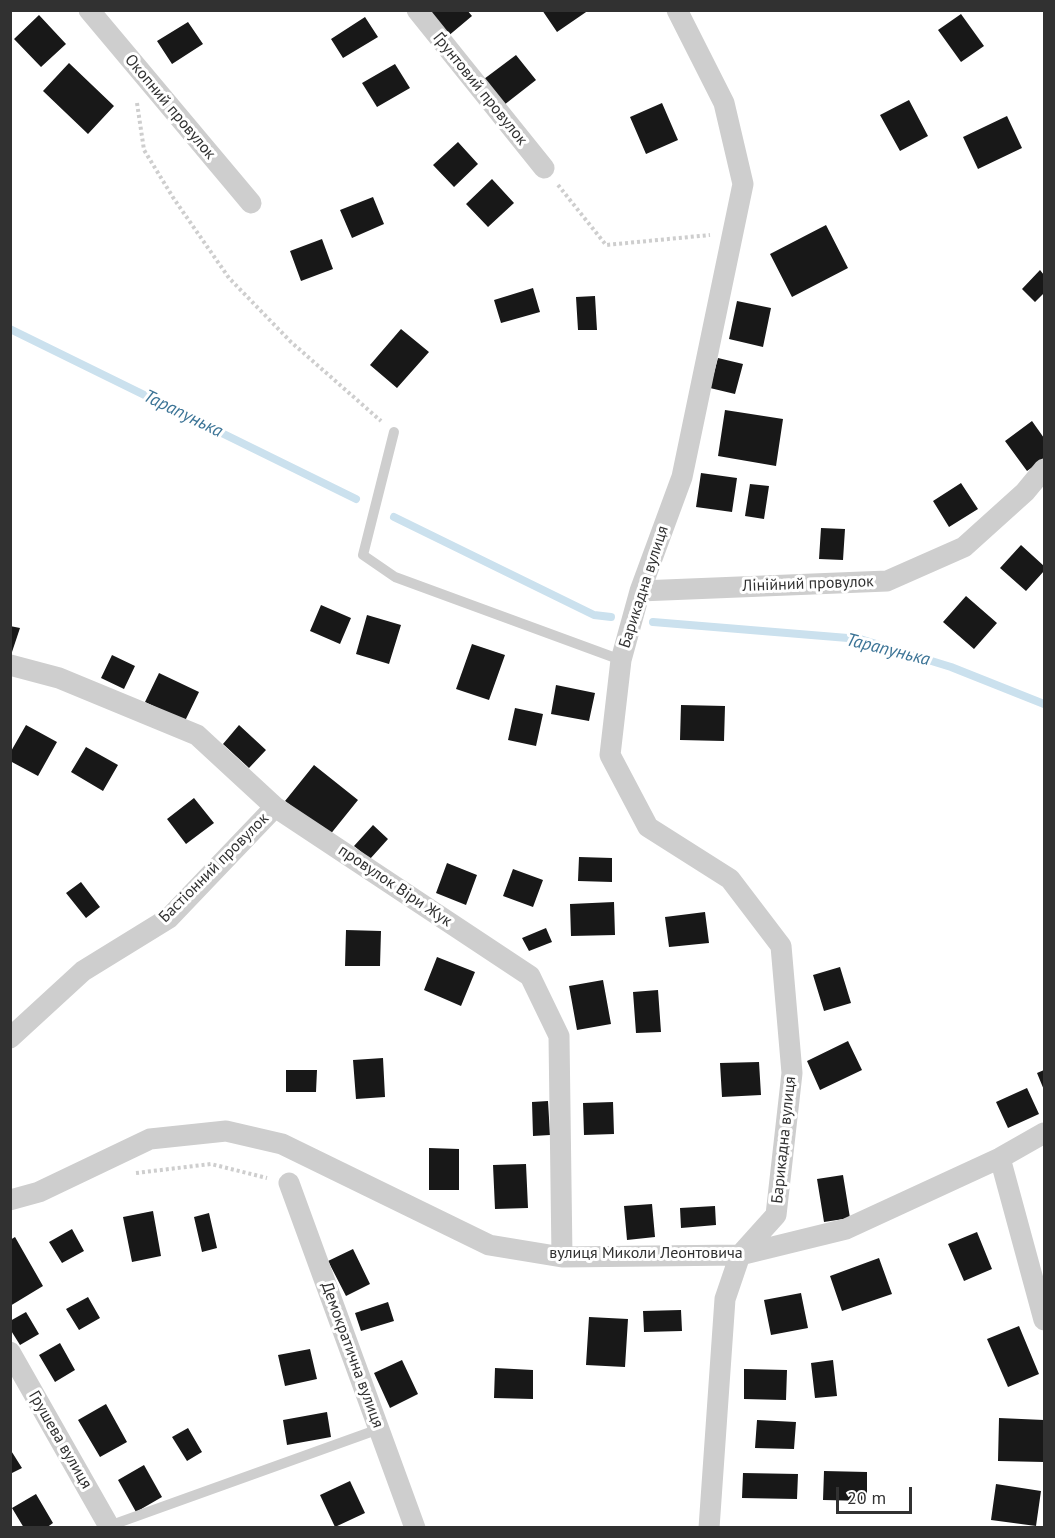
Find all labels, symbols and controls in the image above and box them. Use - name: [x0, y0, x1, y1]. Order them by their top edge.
- street label: Ґрунтовий провулок: [429, 29, 531, 149]
- street label: Окопний провулок: [120, 51, 220, 163]
- water label: Тарапунька: [140, 386, 226, 442]
- street label: Барикадна вулиця: [615, 523, 673, 651]
- street label: Лінійний провулок: [742, 572, 874, 596]
- water label: Тарапунька: [844, 629, 932, 671]
- street label: Бастіонний провулок: [155, 809, 273, 927]
- street label: провулок Віри Жук: [335, 841, 455, 931]
- street label: Барикадна вулиця: [768, 1076, 800, 1204]
- street label: вулиця Миколи Леонтовича: [549, 1243, 743, 1263]
- street label: Демократична вулиця: [317, 1279, 387, 1431]
- street label: Грушева вулиця: [24, 1388, 96, 1492]
- scale bar: [839, 1475, 916, 1513]
- text: 20 m: [847, 1486, 886, 1509]

